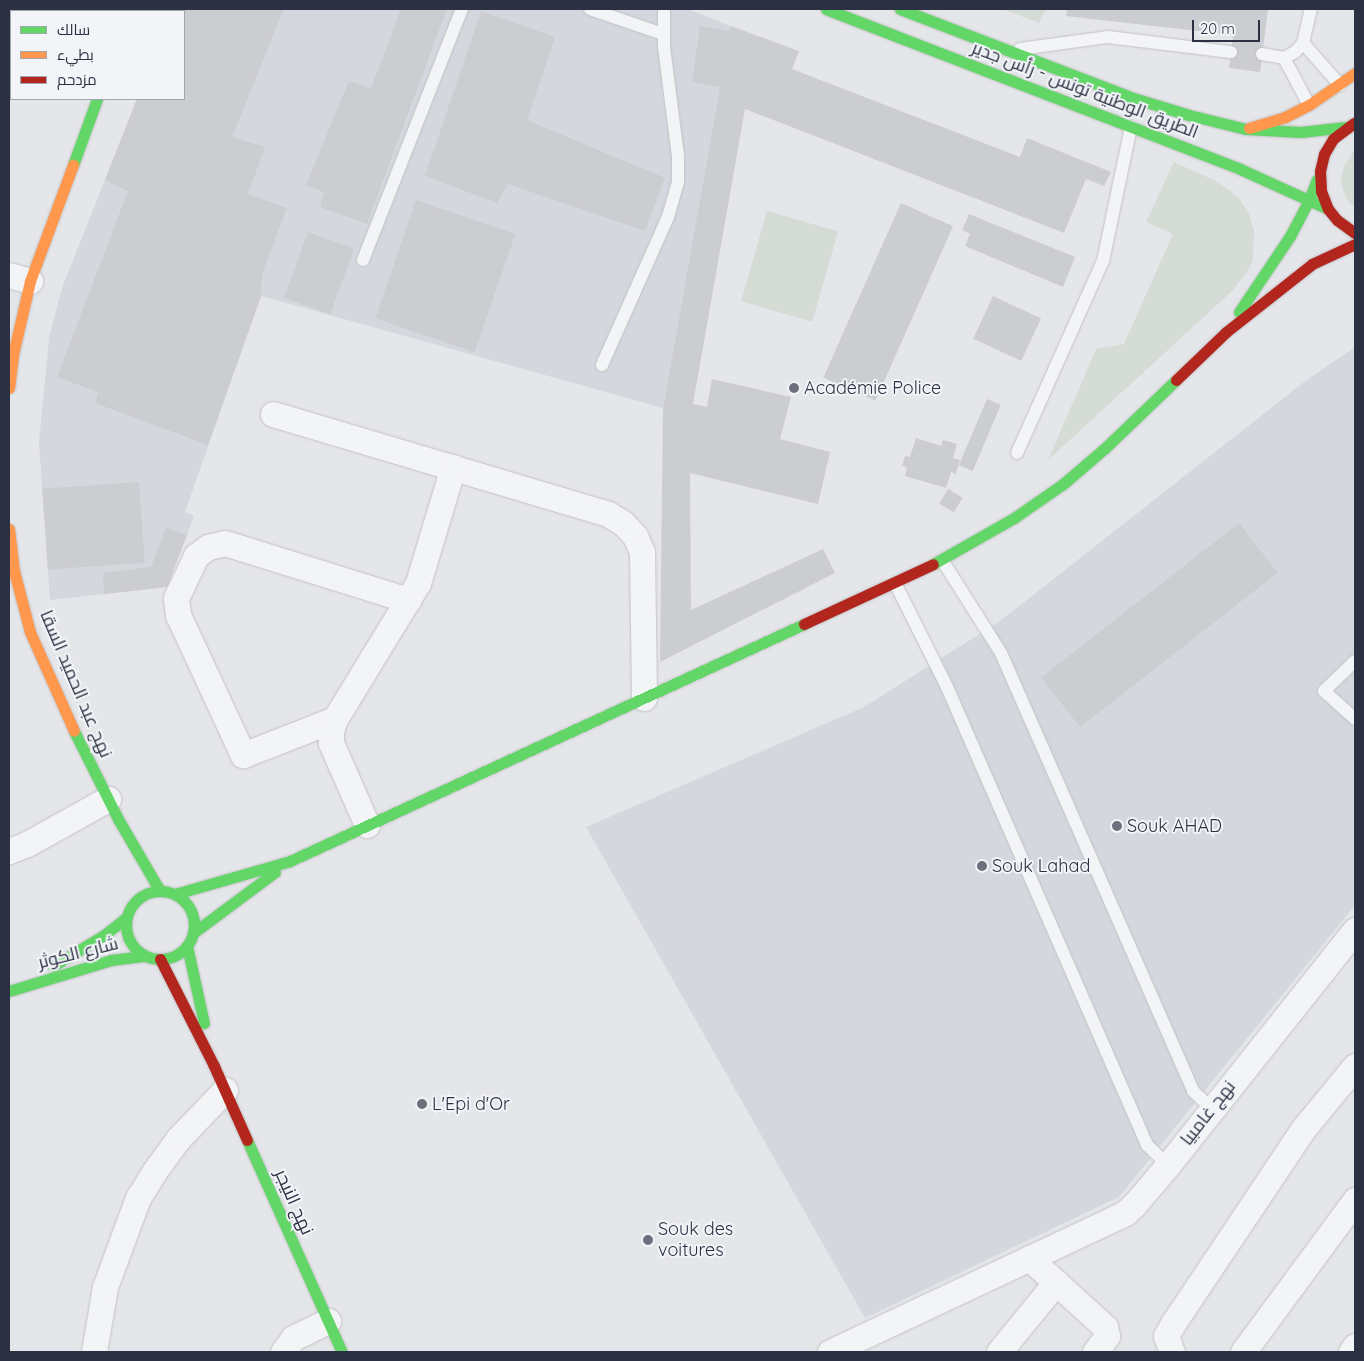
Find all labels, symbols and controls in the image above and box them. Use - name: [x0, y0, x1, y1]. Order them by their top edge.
- legend: [10, 10, 185, 100]
- scale bar: [1194, 10, 1262, 42]
- text: 20 m: [1200, 19, 1235, 38]
- text: سالك: [57, 20, 90, 39]
- street label: الطريق الوطنية تونس - رأس جدير: [969, 37, 1201, 143]
- text: بطيء: [57, 45, 94, 64]
- text: مزدحم: [57, 70, 97, 89]
- place label: Académie Police: [804, 377, 941, 399]
- marker: Académie Police: [788, 382, 800, 394]
- street label: نهج عبد الحميد السقا: [35, 607, 117, 761]
- place label: Souk AHAD: [1127, 815, 1222, 837]
- marker: Souk AHAD: [1111, 820, 1123, 832]
- place label: Souk Lahad: [992, 855, 1090, 877]
- marker: Souk Lahad: [976, 860, 988, 872]
- street label: شارع الكوثر: [36, 933, 120, 973]
- street label: نهج غامبيا: [1176, 1076, 1240, 1150]
- place label: L'Epi d'Or: [432, 1093, 510, 1115]
- marker: L'Epi d'Or: [416, 1098, 428, 1110]
- street label: نهج النيجر: [270, 1166, 318, 1238]
- place label: Souk des voitures: [658, 1219, 733, 1262]
- marker: Souk des voitures: [642, 1234, 654, 1246]

